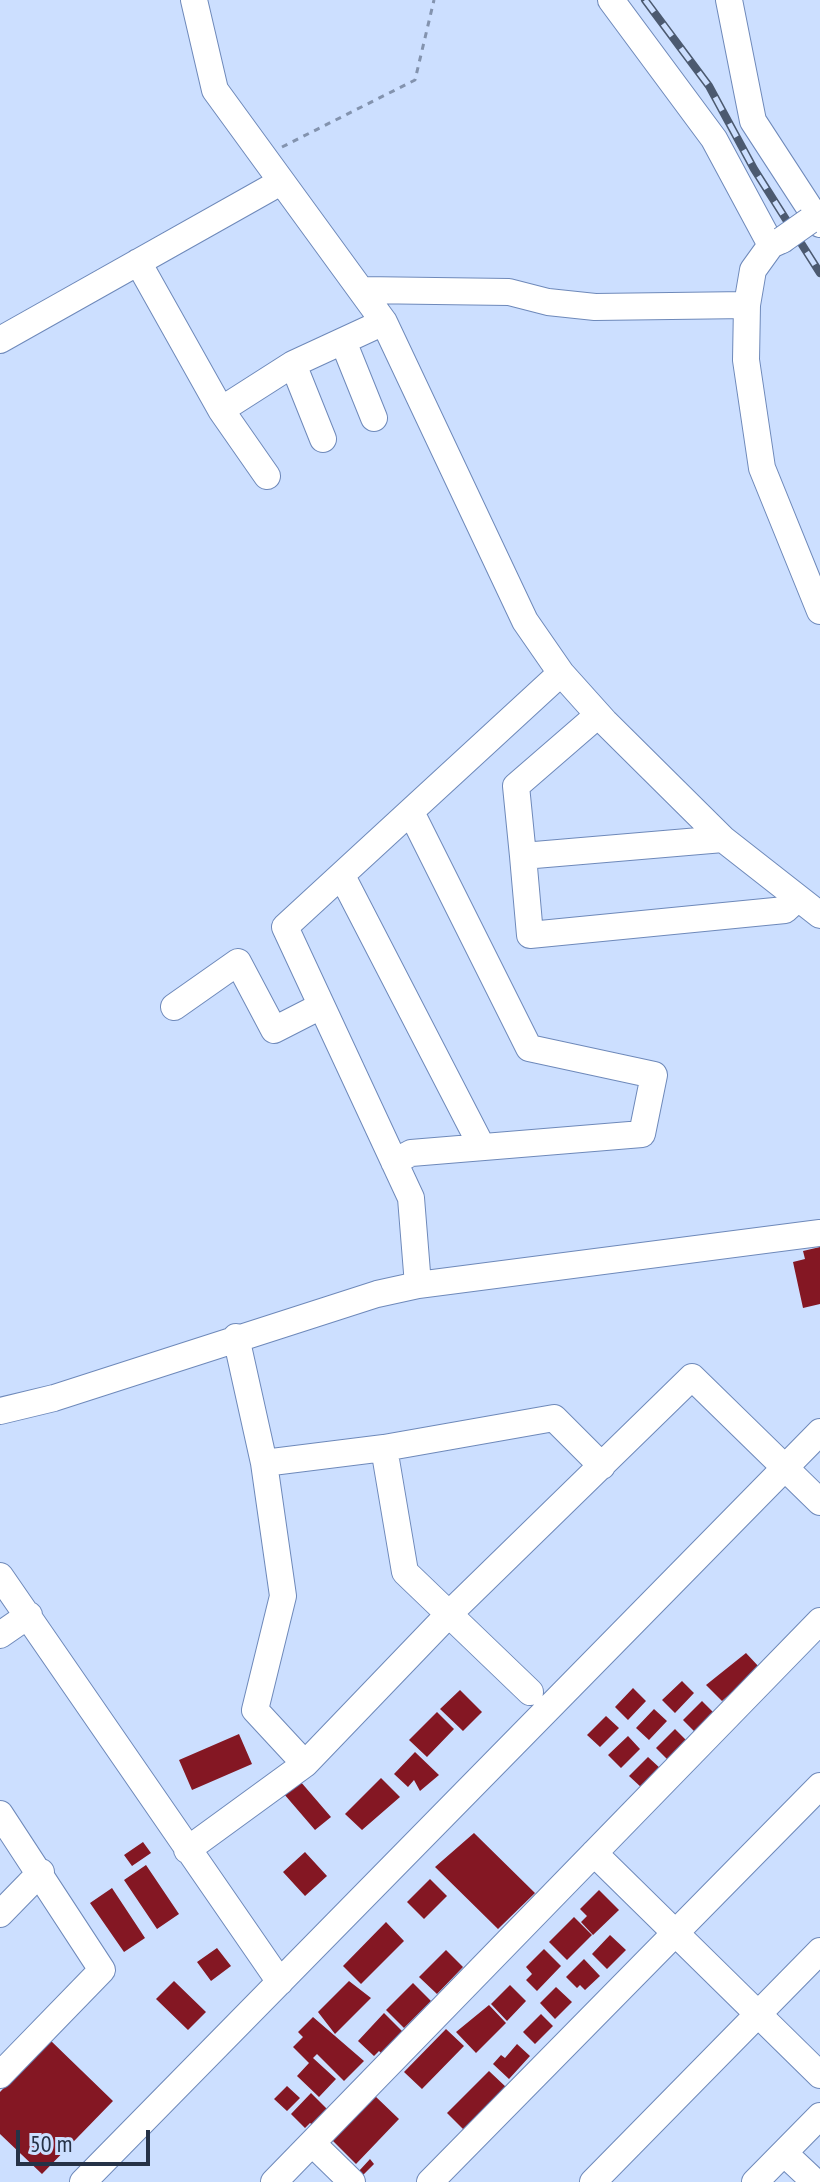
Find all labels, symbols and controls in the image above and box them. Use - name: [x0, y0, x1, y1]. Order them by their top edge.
- scale bar: [20, 2114, 154, 2164]
- text: 50 m: [30, 2128, 72, 2159]

